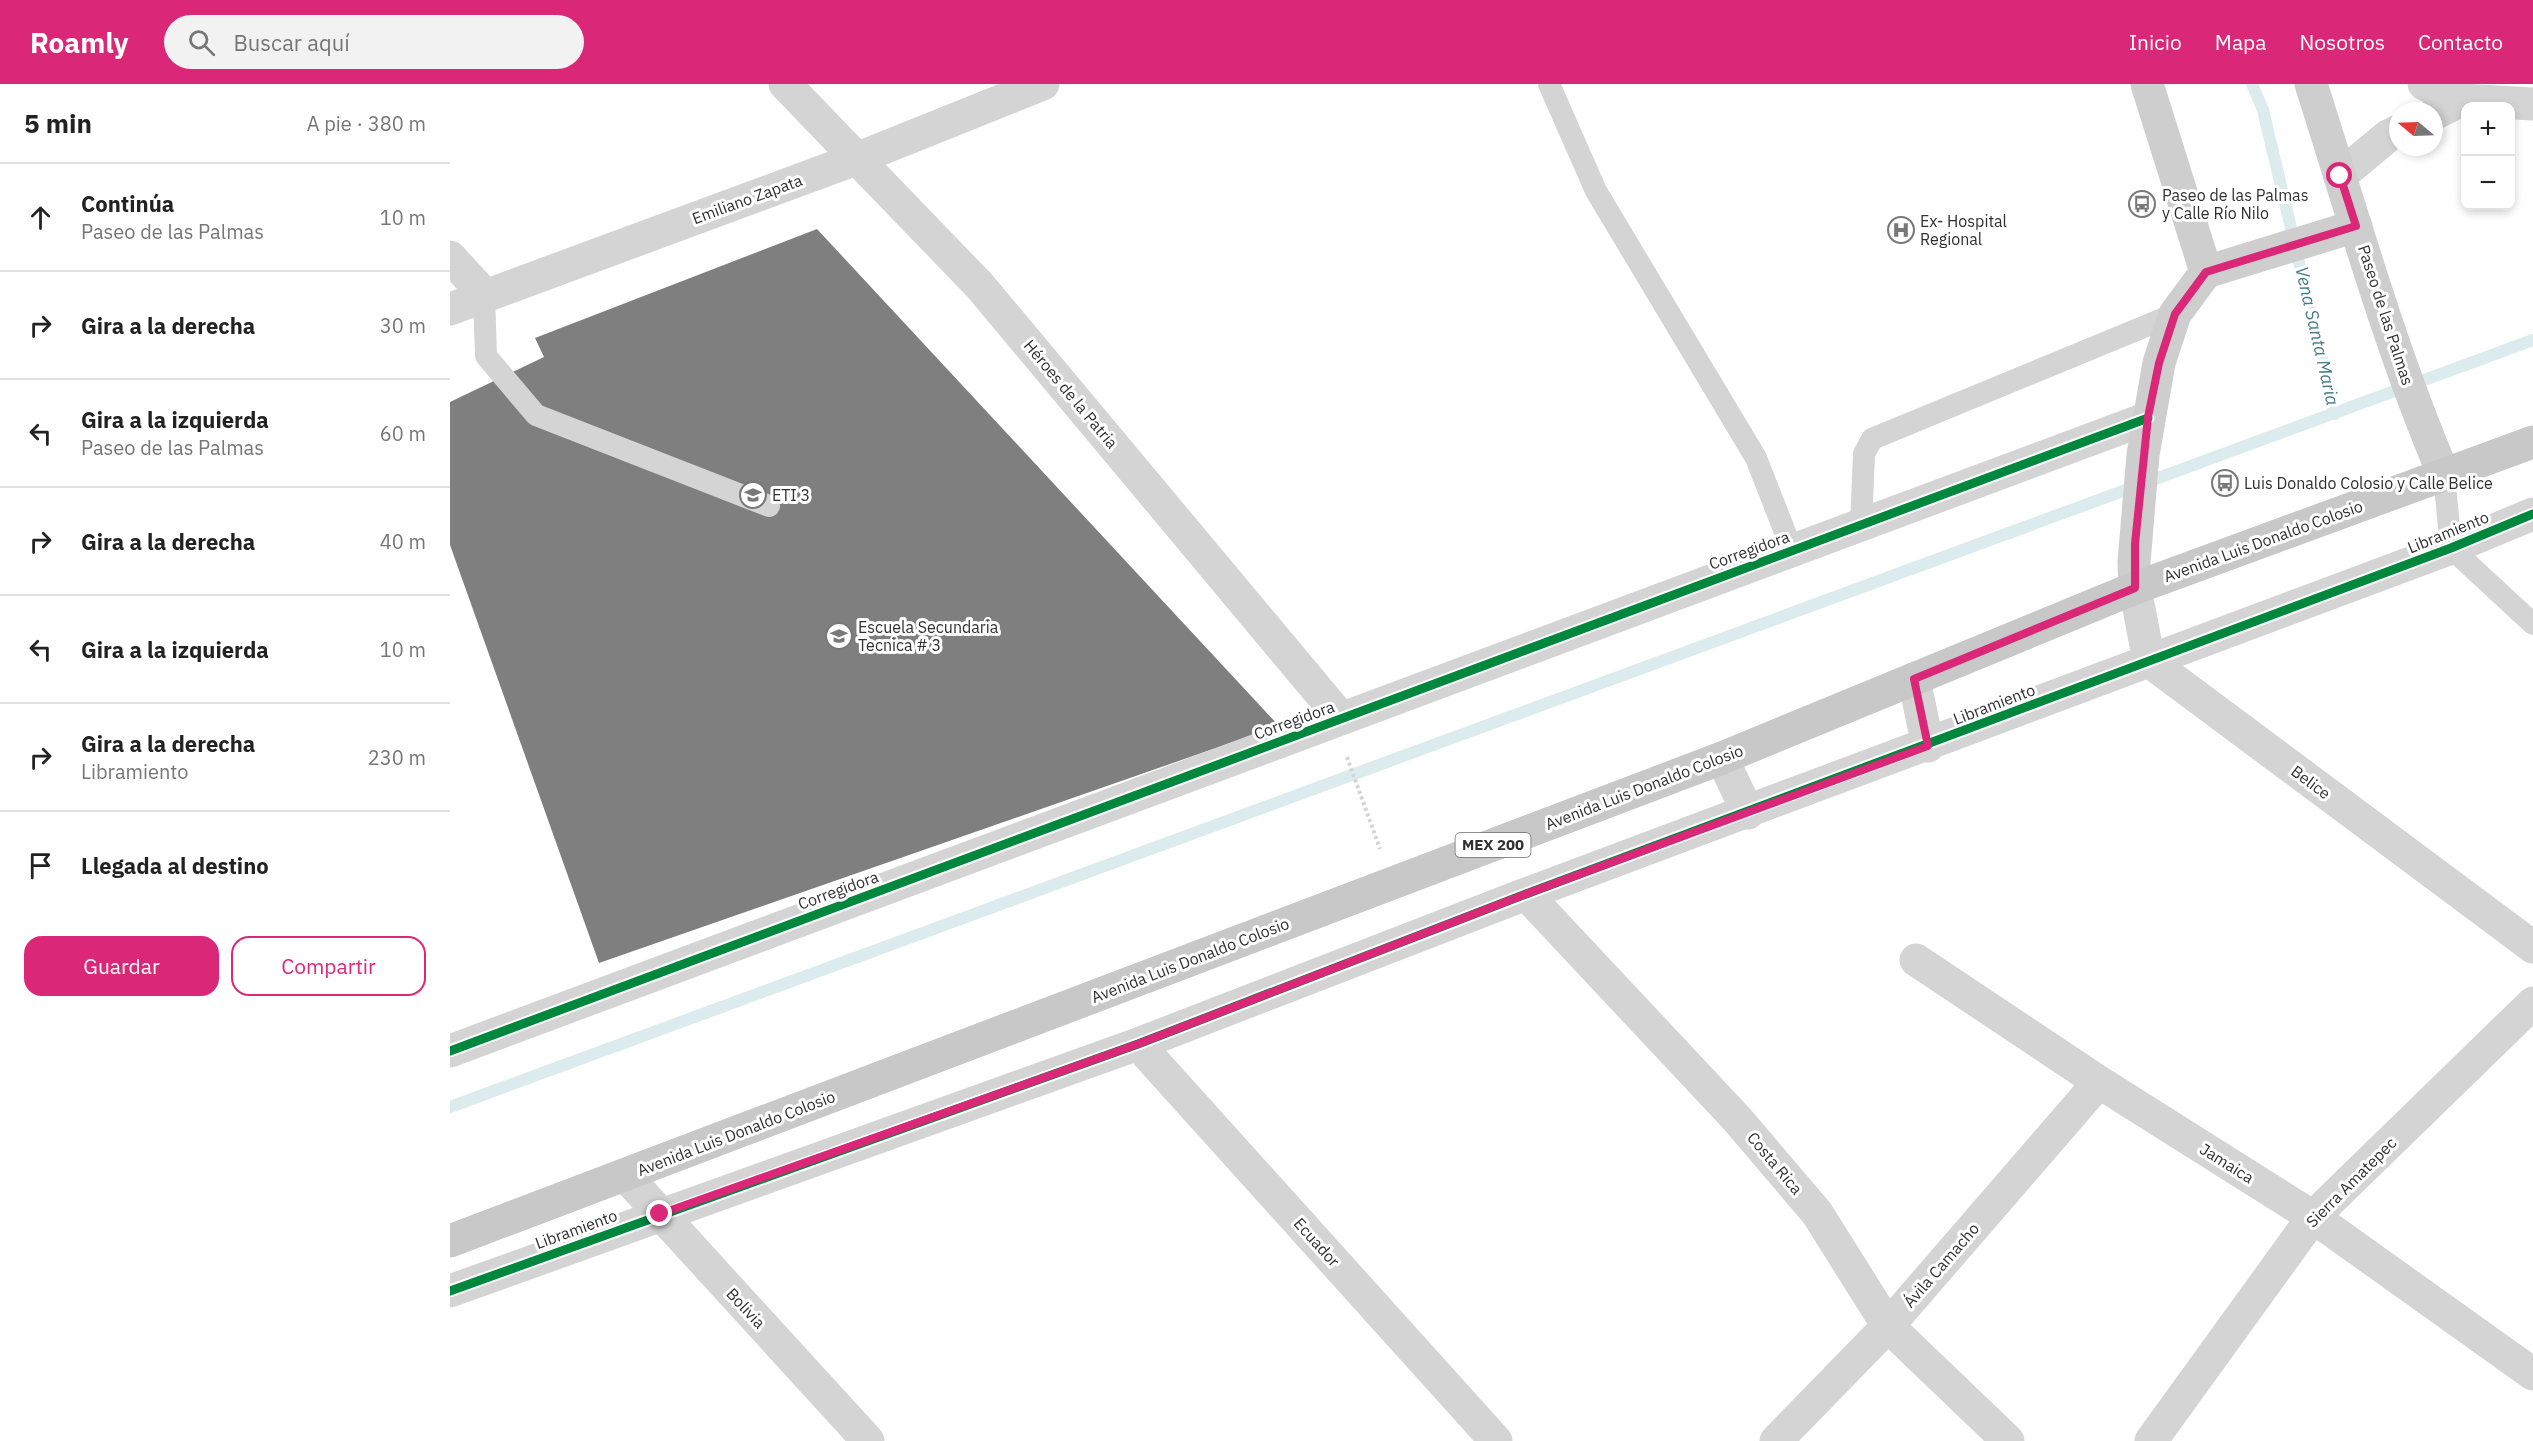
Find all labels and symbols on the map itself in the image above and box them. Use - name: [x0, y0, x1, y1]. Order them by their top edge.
- north arrow: [2389, 102, 2443, 156]
- route start: [2326, 162, 2352, 188]
- street label: Emiliano Zapata: [689, 170, 805, 228]
- place label: Paseo de las Palmas y Calle Río Nilo: [2162, 185, 2308, 223]
- bus stop icon: Paseo de las Palmas y Calle Río Nilo: [2127, 189, 2157, 219]
- place label: Ex- Hospital Regional: [1920, 211, 2007, 249]
- hospital icon: Ex- Hospital Regional: [1886, 215, 1916, 245]
- street label: Paseo de las Palmas: [2354, 242, 2418, 388]
- water label: Vena Santa Maria: [2290, 264, 2345, 408]
- street label: Héroes de la Patria: [1020, 336, 1123, 453]
- bus stop icon: Luis Donaldo Colosio y Calle Belice: [2210, 468, 2240, 498]
- place label: Luis Donaldo Colosio y Calle Belice: [2244, 473, 2493, 493]
- school or university icon: ETI 3: [738, 480, 768, 510]
- place label: ETI 3: [772, 485, 810, 505]
- street label: Avenida Luis Donaldo Colosio: [2161, 496, 2365, 586]
- street label: Libramiento: [2404, 507, 2492, 557]
- street label: Corregidora: [1706, 526, 1792, 574]
- place label: Escuela Secundaria Tecnica # 3: [858, 617, 999, 655]
- school or university icon: Escuela Secundaria Tecnica # 3: [824, 621, 854, 651]
- street label: Libramiento: [1950, 679, 2038, 729]
- street label: Corregidora: [1251, 696, 1337, 744]
- street label: Avenida Luis Donaldo Colosio: [1542, 740, 1746, 834]
- street label: Belice: [2287, 761, 2335, 803]
- road number: MEX 200: [1456, 833, 1530, 857]
- street label: Corregidora: [795, 866, 881, 914]
- street label: Avenida Luis Donaldo Colosio: [1088, 913, 1292, 1007]
- street label: Avenida Luis Donaldo Colosio: [634, 1086, 838, 1180]
- street label: Costa Rica: [1743, 1128, 1807, 1199]
- street label: Sierra Amatepec: [2302, 1133, 2400, 1231]
- street label: Jamaica: [2196, 1139, 2258, 1188]
- route end: [646, 1200, 672, 1226]
- street label: Libramiento: [532, 1205, 620, 1253]
- street label: Ecuador: [1290, 1213, 1344, 1271]
- street label: Ávila Camacho: [1898, 1218, 1983, 1311]
- street label: Bolivia: [722, 1284, 770, 1333]

